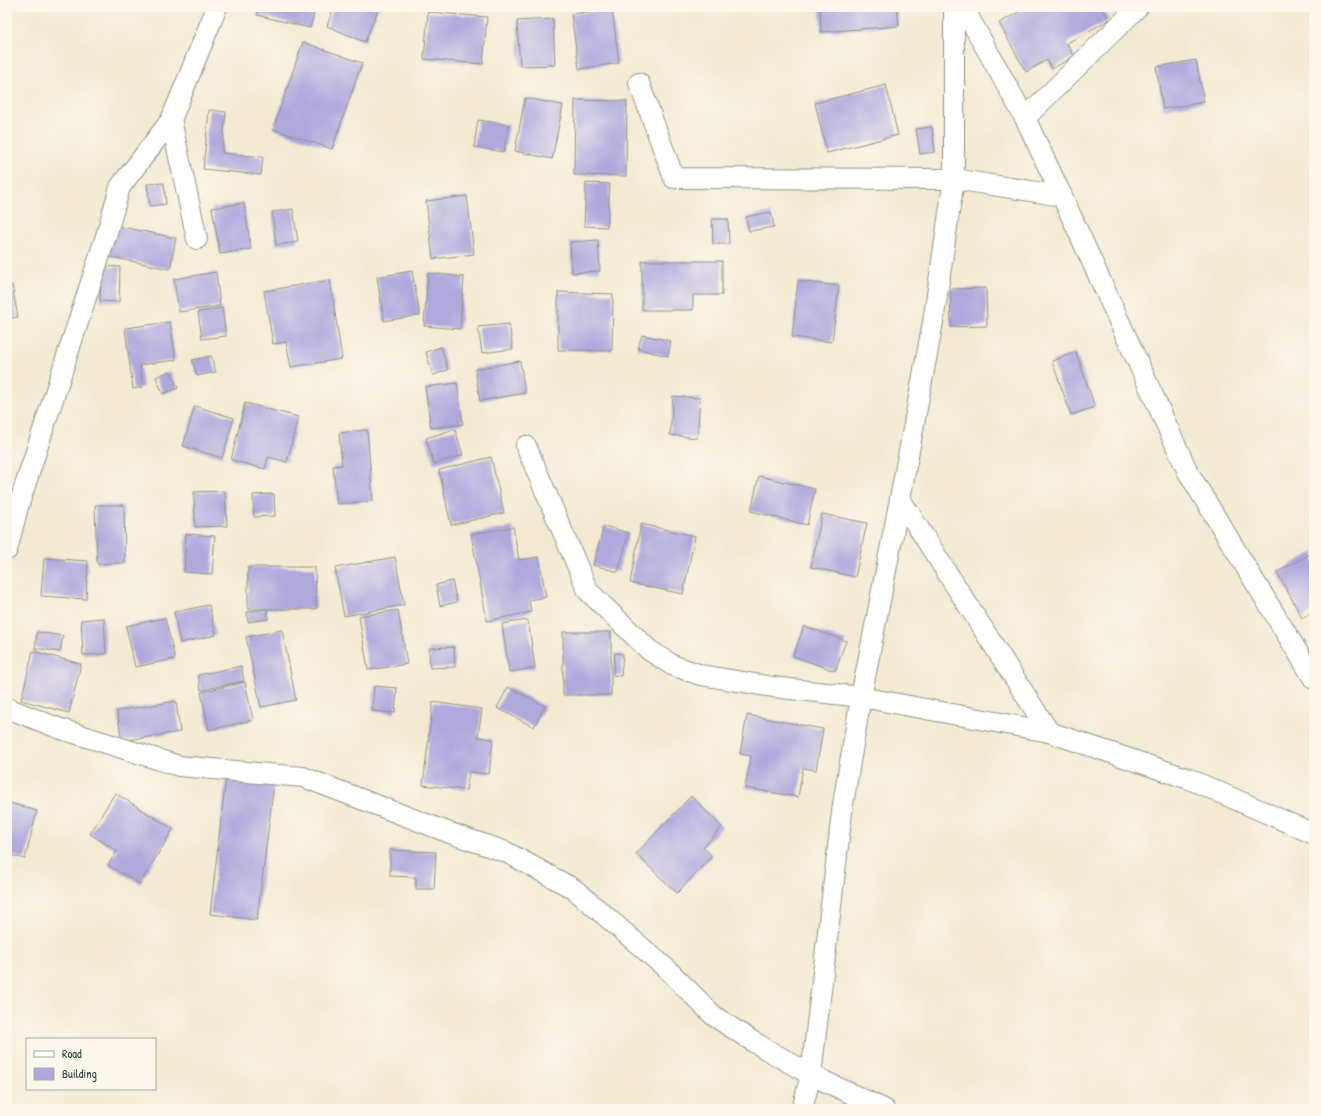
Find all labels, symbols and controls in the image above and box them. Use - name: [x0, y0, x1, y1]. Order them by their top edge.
- legend: [26, 1038, 156, 1090]
- text: Road: [62, 1045, 82, 1062]
- text: Building: [62, 1065, 97, 1082]

